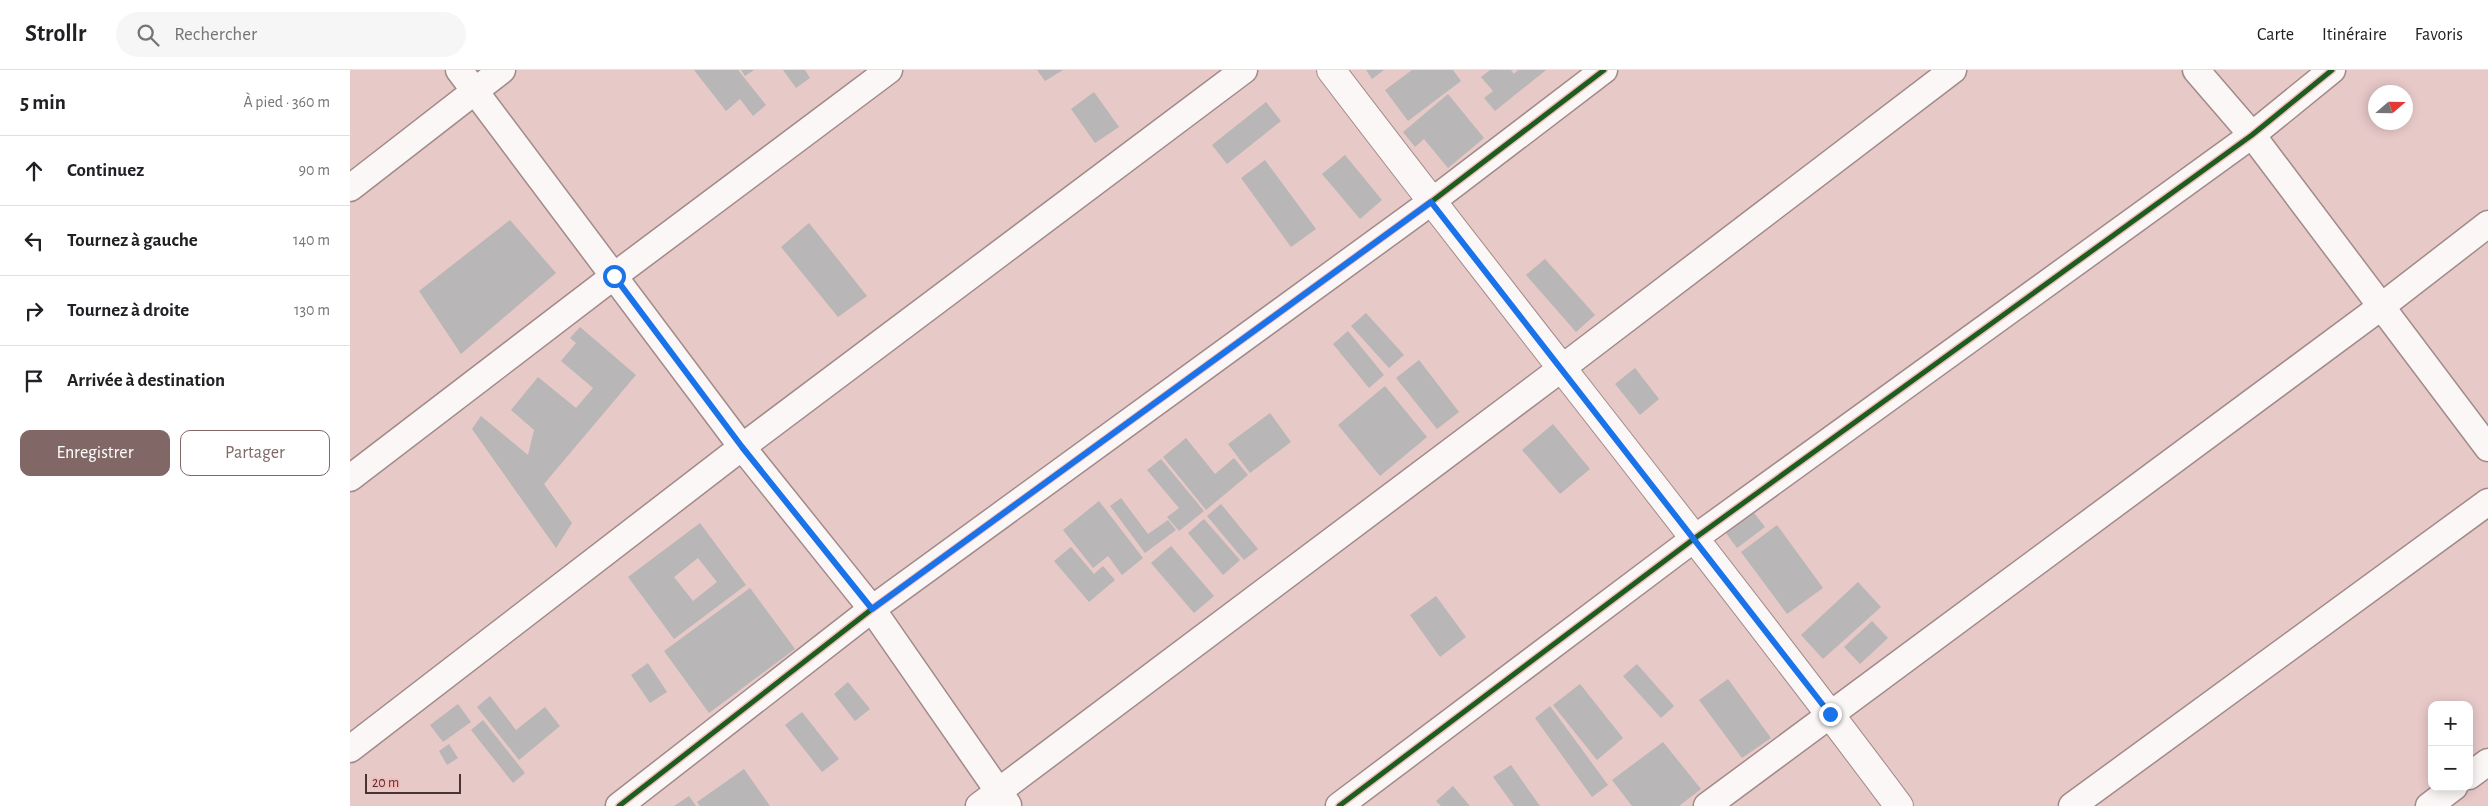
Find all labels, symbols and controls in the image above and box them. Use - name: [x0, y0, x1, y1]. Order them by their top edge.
- search box: [116, 12, 466, 57]
- icon: search: [134, 21, 162, 49]
- text: Strollr: [25, 22, 86, 46]
- text: Rechercher: [174, 25, 257, 44]
- text: Carte: [2257, 26, 2294, 44]
- text: Itinéraire: [2322, 26, 2387, 44]
- text: Favoris: [2415, 26, 2463, 44]
- north arrow: [2368, 85, 2413, 130]
- text: 5 min: [20, 92, 66, 113]
- text: À pied · 360 m: [243, 94, 330, 110]
- icon: ahead: [20, 157, 48, 185]
- text: Continuez: [67, 161, 144, 180]
- text: 90 m: [299, 162, 330, 178]
- icon: left: [20, 227, 48, 255]
- text: Tournez à gauche: [67, 231, 198, 250]
- text: 140 m: [293, 232, 330, 248]
- route start: [603, 265, 626, 288]
- icon: right: [20, 297, 48, 325]
- text: Tournez à droite: [67, 301, 189, 320]
- text: 130 m: [294, 302, 330, 318]
- icon: arrive: [20, 367, 48, 395]
- text: Arrivée à destination: [67, 371, 225, 390]
- button: Enregistrer: [20, 430, 170, 476]
- button: Partager: [180, 430, 330, 476]
- map controls: [2428, 701, 2473, 791]
- button: +: [2428, 701, 2473, 746]
- route end: [1819, 703, 1842, 726]
- button: −: [2428, 746, 2473, 791]
- scale bar: [365, 771, 461, 794]
- text: 20 m: [372, 776, 399, 790]

